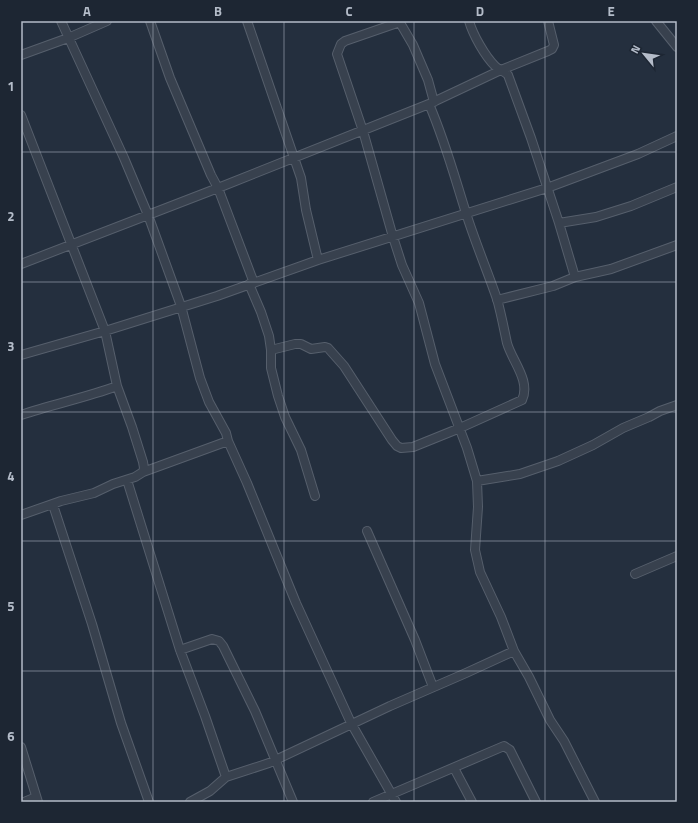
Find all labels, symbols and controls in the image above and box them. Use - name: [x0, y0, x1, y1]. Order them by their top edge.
- text: A: [83, 1, 91, 21]
- text: B: [214, 1, 222, 21]
- text: C: [345, 1, 353, 21]
- text: D: [476, 1, 484, 21]
- text: E: [607, 1, 615, 21]
- north arrow: [624, 34, 664, 74]
- text: N: [626, 42, 644, 56]
- text: 1: [7, 76, 15, 96]
- text: 2: [7, 206, 15, 226]
- text: 3: [7, 336, 15, 356]
- text: 4: [7, 466, 15, 486]
- text: 5: [7, 596, 15, 616]
- text: 6: [7, 726, 15, 746]

